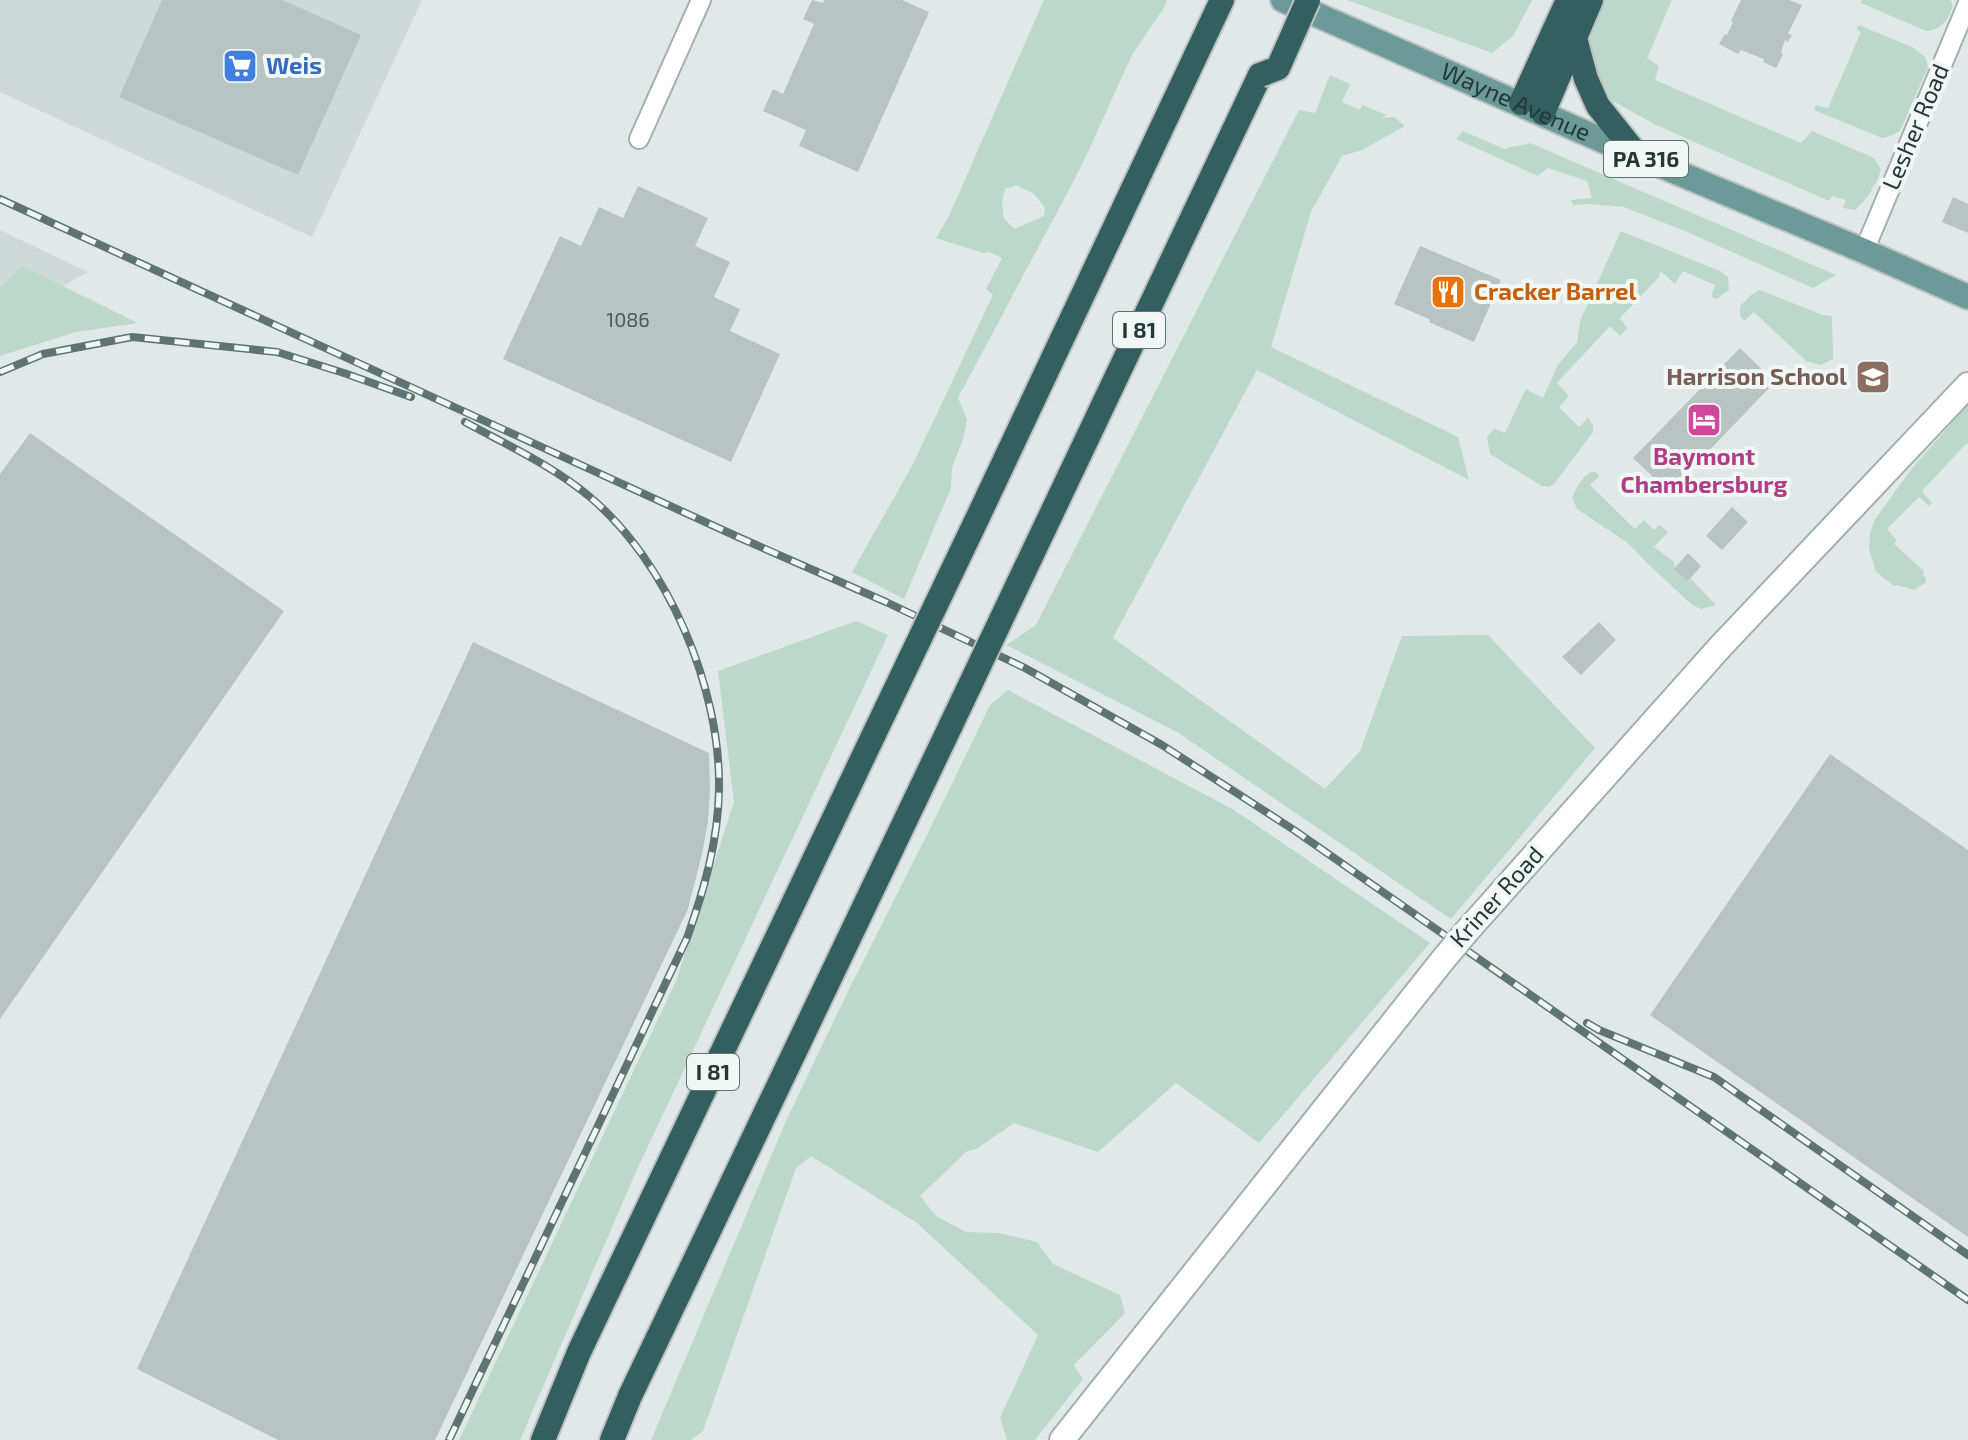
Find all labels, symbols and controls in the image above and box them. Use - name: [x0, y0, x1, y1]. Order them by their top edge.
- supermarket icon: Weis: [221, 47, 259, 85]
- place label: Weis: [266, 50, 322, 79]
- street label: Wayne Avenue: [1437, 55, 1595, 146]
- street label: Lesher Road: [1875, 59, 1954, 194]
- road number: PA 316: [1604, 141, 1688, 177]
- restaurant icon: Cracker Barrel: [1429, 273, 1467, 311]
- place label: Cracker Barrel: [1474, 276, 1637, 305]
- house number: 1086: [606, 307, 650, 331]
- road number: I 81: [1113, 312, 1165, 348]
- school or university icon: Harrison School: [1854, 358, 1892, 396]
- place label: Harrison School: [1666, 361, 1847, 390]
- hotel icon: Baymont Chambersburg: [1685, 401, 1723, 439]
- place label: Baymont Chambersburg: [1621, 441, 1787, 498]
- street label: Kriner Road: [1443, 839, 1549, 953]
- road number: I 81: [687, 1054, 739, 1090]

